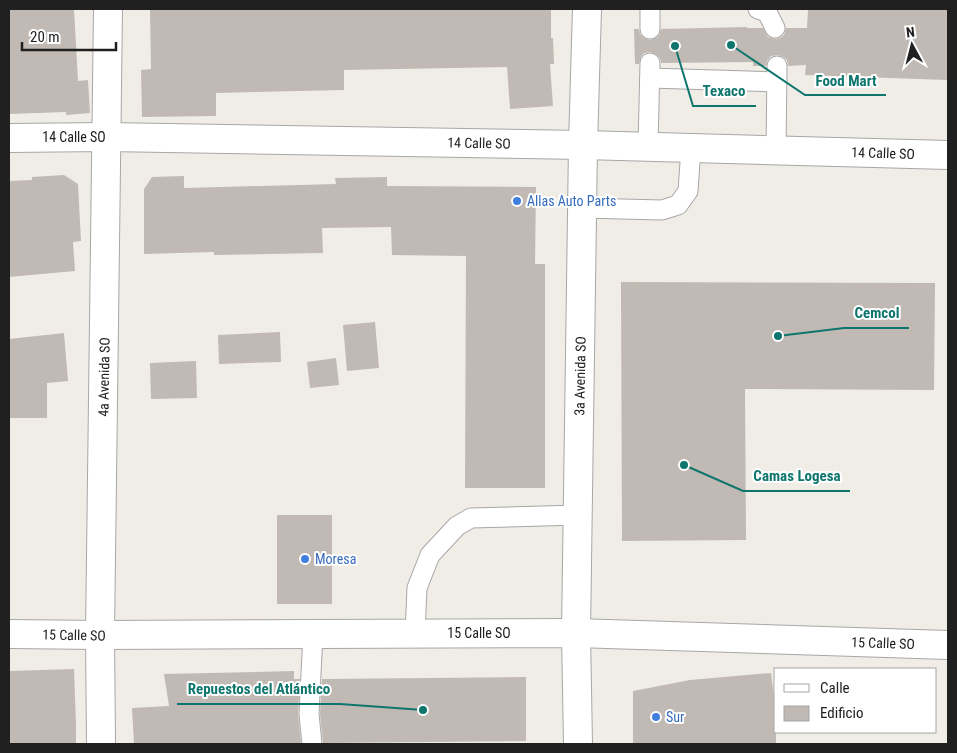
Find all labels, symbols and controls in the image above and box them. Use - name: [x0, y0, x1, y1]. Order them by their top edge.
- scale bar: [22, 20, 116, 52]
- north arrow: [887, 20, 937, 70]
- text: N: [905, 24, 916, 41]
- text: 20 m: [30, 28, 60, 46]
- callout: Food Mart: [805, 65, 886, 95]
- text: Food Mart: [815, 72, 877, 90]
- callout: Texaco: [693, 76, 756, 106]
- text: Texaco: [703, 82, 745, 100]
- street label: 14 Calle SO: [42, 129, 106, 145]
- street label: 14 Calle SO: [447, 134, 511, 152]
- street label: 14 Calle SO: [851, 144, 915, 162]
- place label: Allas Auto Parts: [527, 193, 616, 209]
- marker: Allas Auto Parts: [511, 195, 523, 207]
- callout: Cemcol: [844, 298, 909, 328]
- text: Cemcol: [855, 304, 900, 322]
- street label: 3a Avenida SO: [571, 336, 589, 416]
- street label: 4a Avenida SO: [95, 337, 113, 417]
- callout: Camas Logesa: [743, 461, 850, 491]
- text: Camas Logesa: [753, 467, 841, 485]
- place label: Moresa: [315, 551, 356, 567]
- marker: Moresa: [299, 553, 311, 565]
- street label: 15 Calle SO: [447, 625, 511, 641]
- street label: 15 Calle SO: [42, 626, 106, 644]
- street label: 15 Calle SO: [851, 634, 915, 652]
- legend: [774, 668, 937, 733]
- callout: Repuestos del Atlántico: [177, 674, 340, 704]
- text: Calle: [820, 679, 850, 697]
- text: Repuestos del Atlántico: [188, 680, 330, 698]
- text: Edificio: [820, 704, 863, 722]
- place label: Sur: [666, 709, 684, 725]
- marker: Sur: [650, 711, 662, 723]

